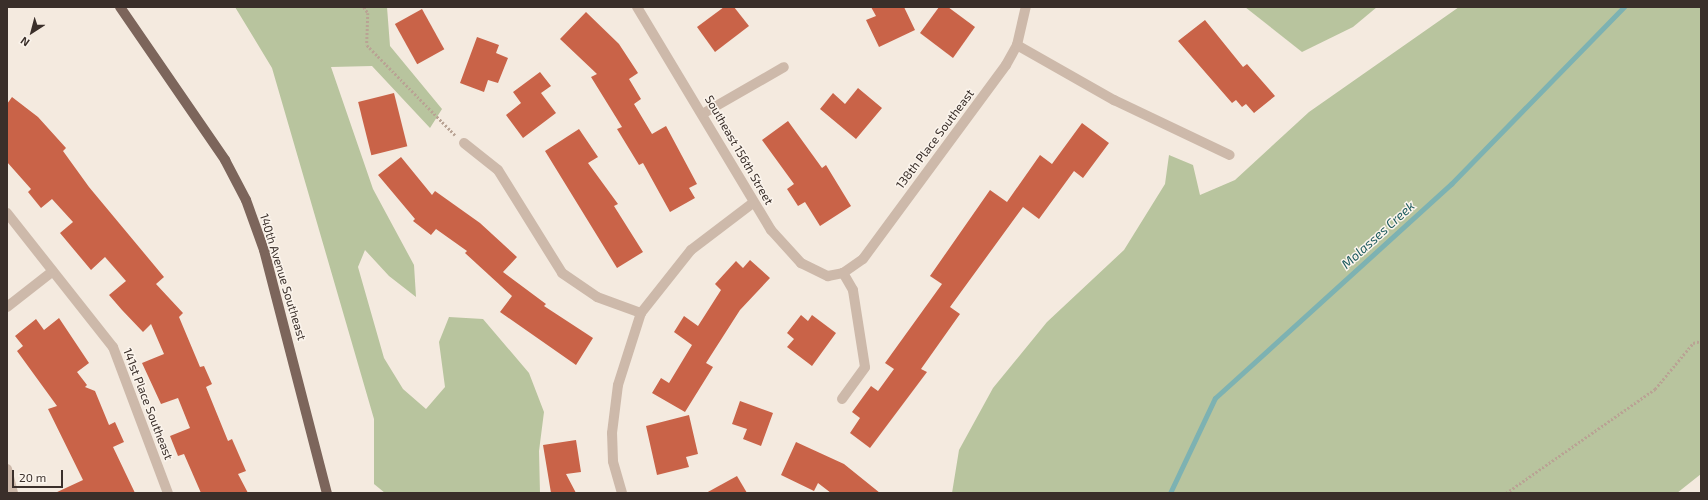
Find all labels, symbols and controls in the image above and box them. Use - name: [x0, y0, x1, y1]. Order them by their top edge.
- north arrow: [12, 12, 52, 52]
- text: N: [18, 35, 32, 50]
- street label: 138th Place Southeast: [893, 86, 977, 192]
- street label: Southeast 156th Street: [702, 93, 776, 207]
- water label: Molasses Creek: [1338, 198, 1418, 272]
- street label: 140th Avenue Southeast: [257, 212, 309, 342]
- street label: 141st Place Southeast: [120, 346, 176, 462]
- scale bar: [14, 462, 65, 488]
- text: 20 m: [19, 470, 46, 484]

